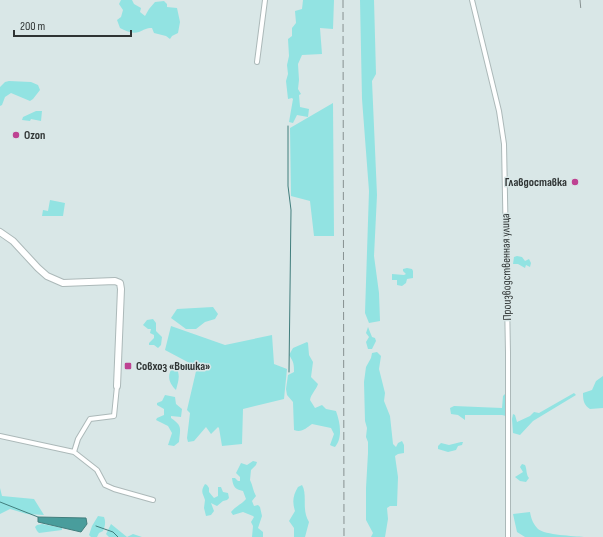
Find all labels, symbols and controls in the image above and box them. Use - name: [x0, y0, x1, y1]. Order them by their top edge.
- scale bar: [14, 12, 131, 38]
- text: 200 m: [20, 19, 46, 34]
- place label: Ozon: [24, 128, 45, 143]
- marker: Ozon: [11, 130, 21, 140]
- place label: Главдоставка: [505, 175, 567, 190]
- marker: Главдоставка: [570, 177, 580, 187]
- street label: Производственная улица: [498, 213, 515, 321]
- place label: Совхоз «Вышка»: [136, 359, 210, 374]
- marker: Совхоз «Вышка»: [123, 361, 133, 371]

